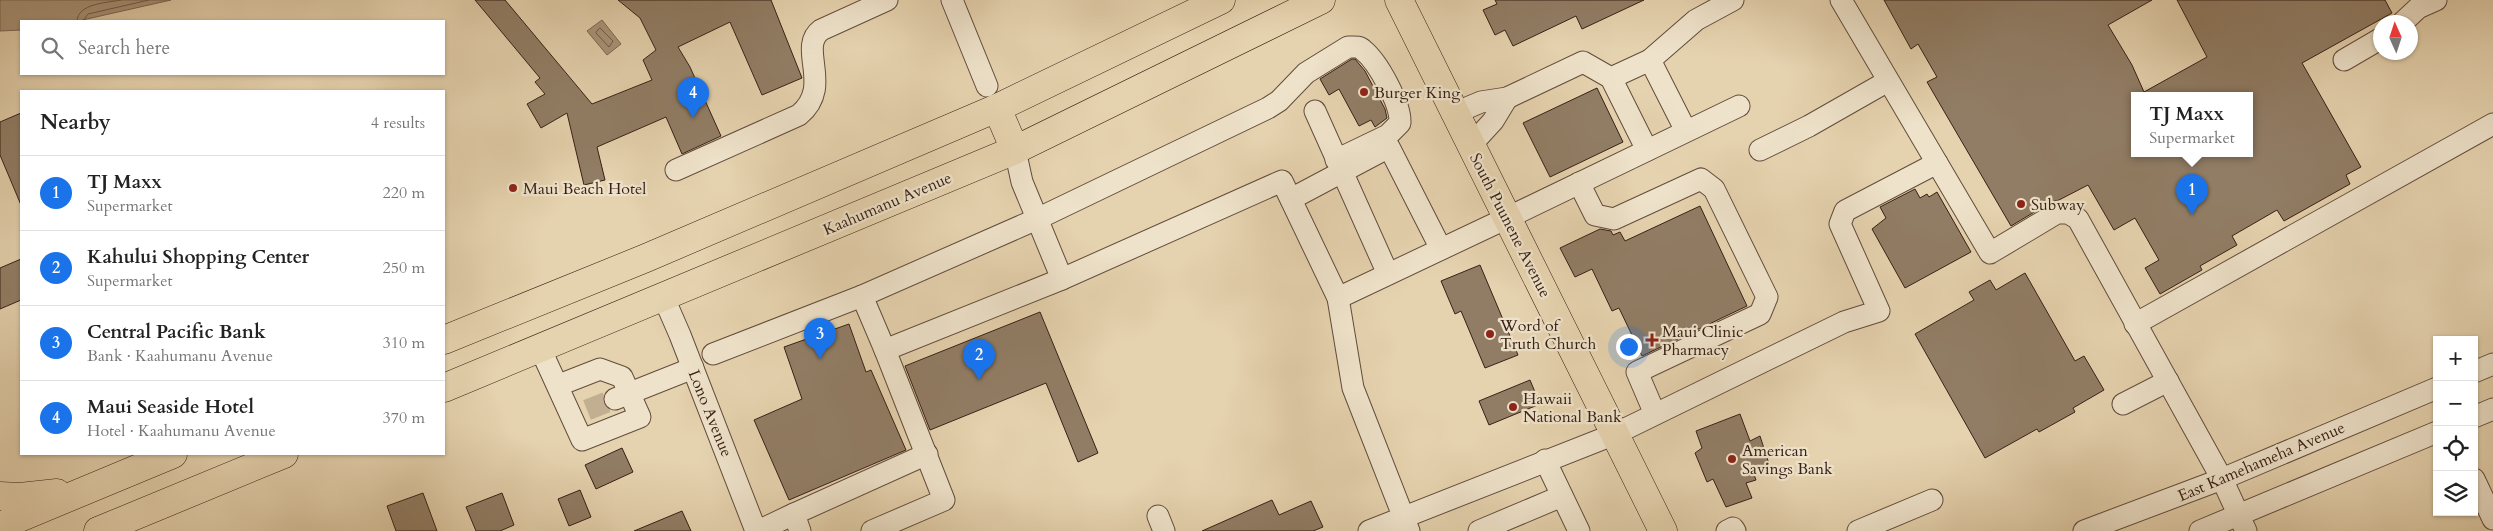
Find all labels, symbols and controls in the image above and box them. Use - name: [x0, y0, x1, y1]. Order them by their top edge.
- north arrow: [2373, 15, 2418, 60]
- search box: [20, 20, 445, 75]
- icon: search: [38, 34, 66, 62]
- text: Search here: [78, 35, 170, 61]
- pin: 4: [677, 77, 709, 118]
- place label: Burger King: [1374, 82, 1460, 104]
- marker: Burger King: [1358, 86, 1370, 98]
- popup: [2131, 92, 2253, 157]
- text: TJ Maxx: [2149, 101, 2224, 127]
- text: Nearby: [40, 108, 111, 137]
- text: 4 results: [371, 112, 425, 134]
- text: Supermarket: [2149, 127, 2235, 149]
- street label: South Puunene Avenue: [1464, 149, 1556, 302]
- street label: Kaahumanu Avenue: [820, 167, 955, 241]
- text: TJ Maxx: [87, 169, 162, 195]
- pin: 1: [2176, 174, 2208, 215]
- place label: Maui Beach Hotel: [523, 178, 646, 200]
- text: 1: [52, 182, 60, 204]
- text: 220 m: [383, 182, 425, 204]
- marker: Maui Beach Hotel: [507, 182, 519, 194]
- place label: Subway: [2031, 194, 2085, 216]
- text: Supermarket: [87, 195, 173, 217]
- marker: Subway: [2015, 198, 2027, 210]
- text: Kahului Shopping Center: [87, 244, 309, 270]
- text: 2: [52, 257, 60, 279]
- text: 250 m: [383, 257, 425, 279]
- text: Supermarket: [87, 270, 173, 292]
- place label: Word of Truth Church: [1499, 315, 1596, 355]
- pin: 3: [804, 318, 836, 359]
- text: Central Pacific Bank: [87, 319, 266, 345]
- place label: Maui Clinic Pharmacy: [1662, 321, 1743, 361]
- marker: Word of Truth Church: [1484, 328, 1496, 340]
- text: 3: [52, 332, 60, 354]
- text: 310 m: [383, 332, 425, 354]
- your location: [1616, 334, 1642, 360]
- marker: Maui Clinic Pharmacy: [1646, 334, 1658, 346]
- map controls: [2433, 336, 2478, 516]
- button: +: [2433, 336, 2478, 381]
- pin: 2: [963, 339, 995, 380]
- text: Bank · Kaahumanu Avenue: [87, 345, 273, 367]
- street label: Lono Avenue: [683, 366, 738, 460]
- button: −: [2433, 381, 2478, 426]
- place label: Hawaii National Bank: [1523, 388, 1622, 428]
- text: Maui Seaside Hotel: [87, 394, 254, 420]
- marker: Hawaii National Bank: [1507, 401, 1519, 413]
- text: 4: [52, 407, 60, 429]
- text: 370 m: [383, 407, 425, 429]
- street label: East Kamehameha Avenue: [2174, 417, 2348, 507]
- text: Hotel · Kaahumanu Avenue: [87, 420, 276, 442]
- button: locate: [2433, 426, 2478, 471]
- place label: American Savings Bank: [1742, 440, 1833, 480]
- marker: American Savings Bank: [1726, 453, 1738, 465]
- button: layers: [2433, 471, 2478, 516]

